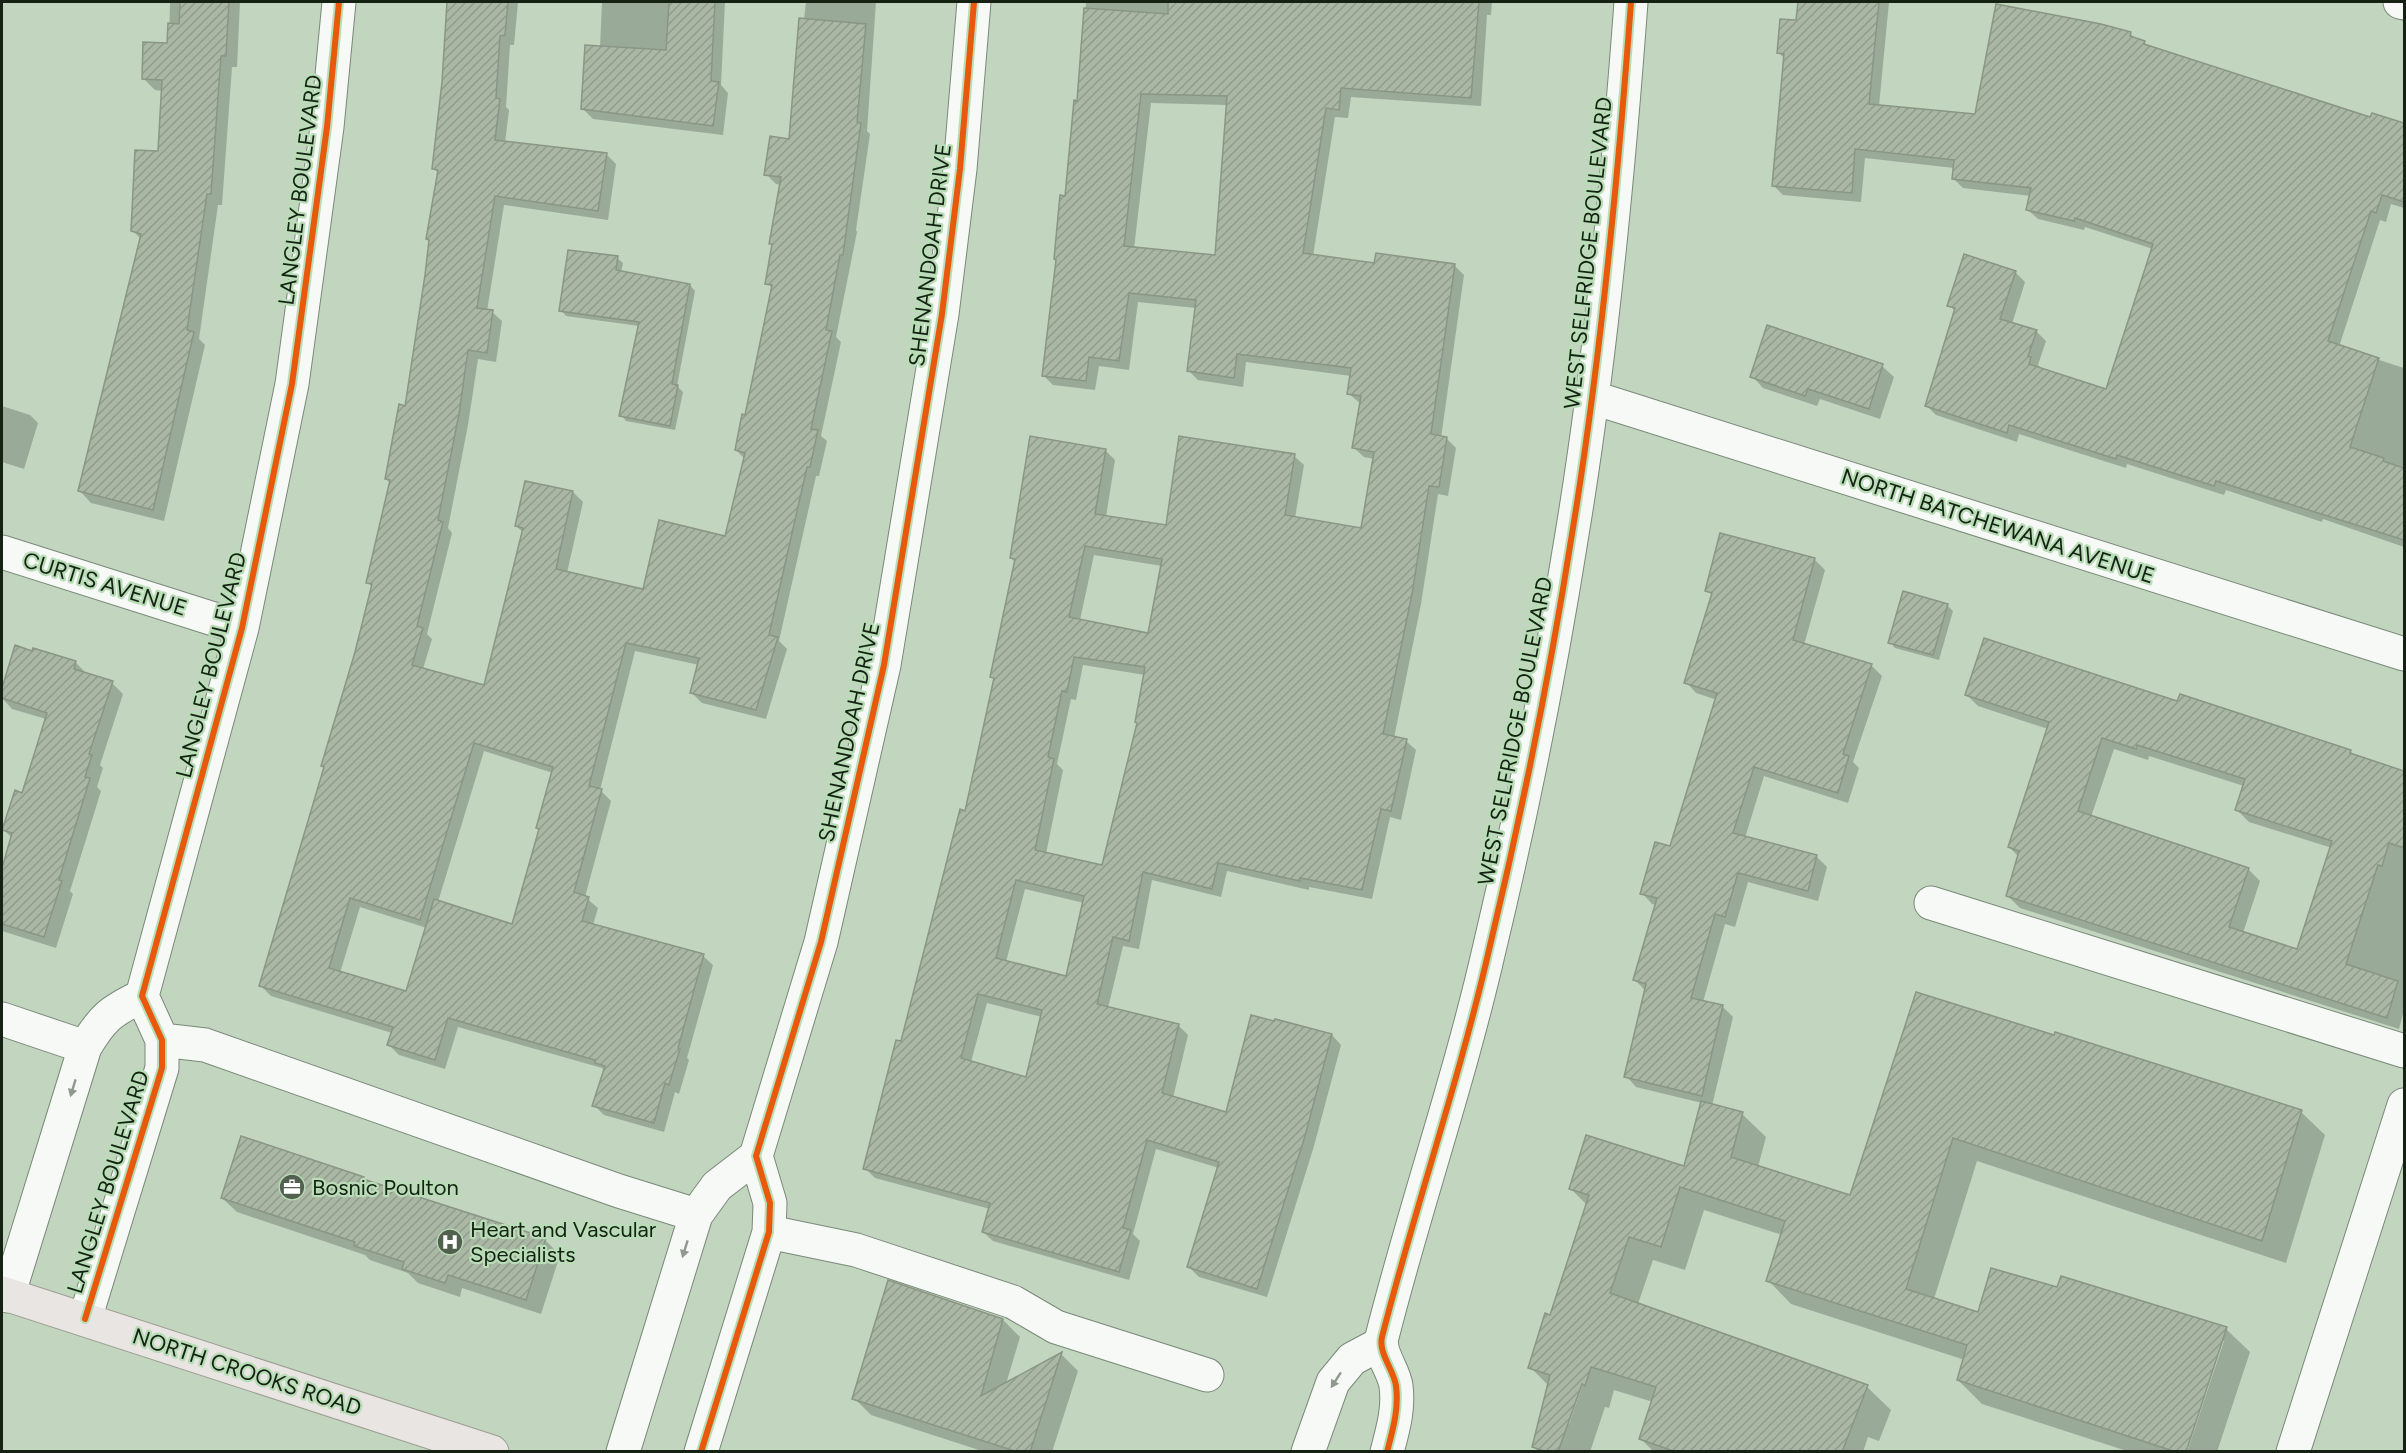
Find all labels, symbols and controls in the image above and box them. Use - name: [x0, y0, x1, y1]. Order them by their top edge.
- street label: LANGLEY BOULEVARD: [272, 73, 328, 307]
- street label: WEST SELFRIDGE BOULEVARD: [1558, 96, 1618, 410]
- street label: SHENANDOAH DRIVE: [903, 142, 957, 368]
- street label: NORTH BATCHEWANA AVENUE: [1838, 462, 2158, 590]
- street label: CURTIS AVENUE: [20, 546, 190, 622]
- street label: LANGLEY BOULEVARD: [170, 549, 252, 781]
- street label: WEST SELFRIDGE BOULEVARD: [1472, 574, 1558, 888]
- street label: SHENANDOAH DRIVE: [812, 620, 886, 844]
- street label: LANGLEY BOULEVARD: [61, 1067, 155, 1297]
- one-way arrow: [68, 1079, 77, 1097]
- office icon: Bosnic Poulton: [277, 1172, 307, 1202]
- place label: Bosnic Poulton: [312, 1174, 459, 1201]
- place label: Heart and Vascular Specialists: [470, 1216, 657, 1268]
- hospital icon: Heart and Vascular Specialists: [435, 1227, 465, 1257]
- one-way arrow: [680, 1240, 689, 1258]
- street label: NORTH CROOKS ROAD: [129, 1322, 365, 1422]
- one-way arrow: [1331, 1372, 1342, 1388]

